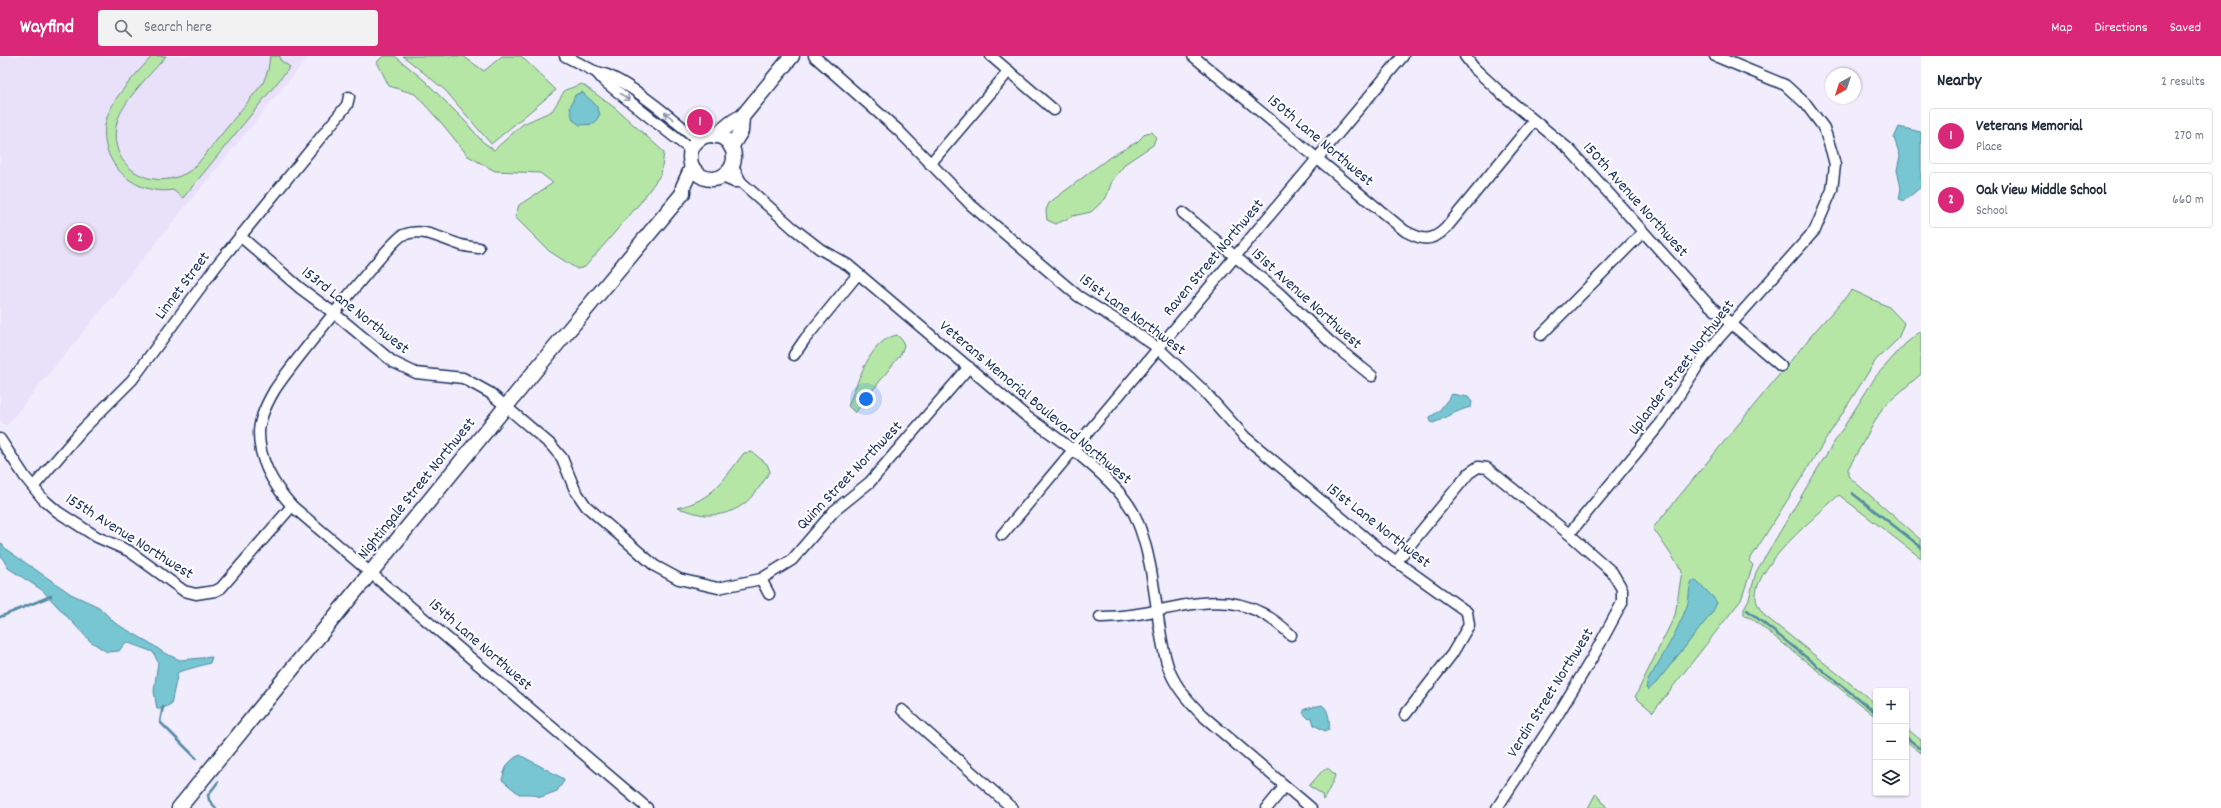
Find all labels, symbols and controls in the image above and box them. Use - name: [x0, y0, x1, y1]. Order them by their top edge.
- search box: [98, 10, 378, 46]
- text: Wayfind: [20, 15, 74, 42]
- icon: search: [112, 17, 134, 39]
- text: Search here: [144, 17, 212, 39]
- text: Map: [2051, 18, 2073, 38]
- text: Directions: [2095, 18, 2148, 38]
- text: Saved: [2170, 18, 2201, 38]
- north arrow: [1825, 68, 1861, 104]
- text: Nearby: [1937, 70, 1981, 94]
- text: 2 results: [2161, 73, 2205, 92]
- street label: 150th Lane Northwest: [1262, 89, 1378, 193]
- one-way arrow: [620, 93, 631, 101]
- pin: 1: [687, 107, 713, 137]
- one-way arrow: [663, 112, 674, 120]
- text: Veterans Memorial: [1976, 116, 2083, 138]
- text: 1: [1950, 127, 1952, 146]
- text: 270 m: [2174, 127, 2204, 146]
- street label: 150th Avenue Northwest: [1577, 137, 1693, 263]
- text: Place: [1976, 138, 2002, 157]
- text: Oak View Middle School: [1976, 180, 2107, 202]
- text: 2: [1948, 191, 1954, 210]
- text: 660 m: [2172, 191, 2204, 210]
- street label: Raven Street Northwest: [1158, 194, 1270, 322]
- text: School: [1976, 202, 2008, 221]
- pin: 2: [67, 223, 93, 253]
- street label: 151st Avenue Northwest: [1245, 243, 1367, 355]
- street label: Linnet Street: [150, 247, 216, 325]
- street label: 153rd Lane Northwest: [296, 261, 414, 361]
- street label: 151st Lane Northwest: [1074, 268, 1190, 362]
- street label: Uplander Street Northwest: [1623, 295, 1741, 441]
- street label: Veterans Memorial Boulevard Northwest: [934, 315, 1136, 491]
- your location: [856, 389, 876, 409]
- street label: Nightingale Street Northwest: [352, 413, 482, 565]
- street label: Quinn Street Northwest: [792, 416, 908, 536]
- street label: 151st Lane Northwest: [1321, 478, 1435, 574]
- street label: 155th Avenue Northwest: [61, 488, 197, 586]
- street label: 154th Lane Northwest: [423, 593, 537, 697]
- street label: Verdin Street Northwest: [1502, 624, 1600, 762]
- map controls: [1873, 688, 1909, 796]
- button: +: [1873, 688, 1909, 724]
- button: −: [1873, 724, 1909, 760]
- button: layers: [1873, 760, 1909, 796]

